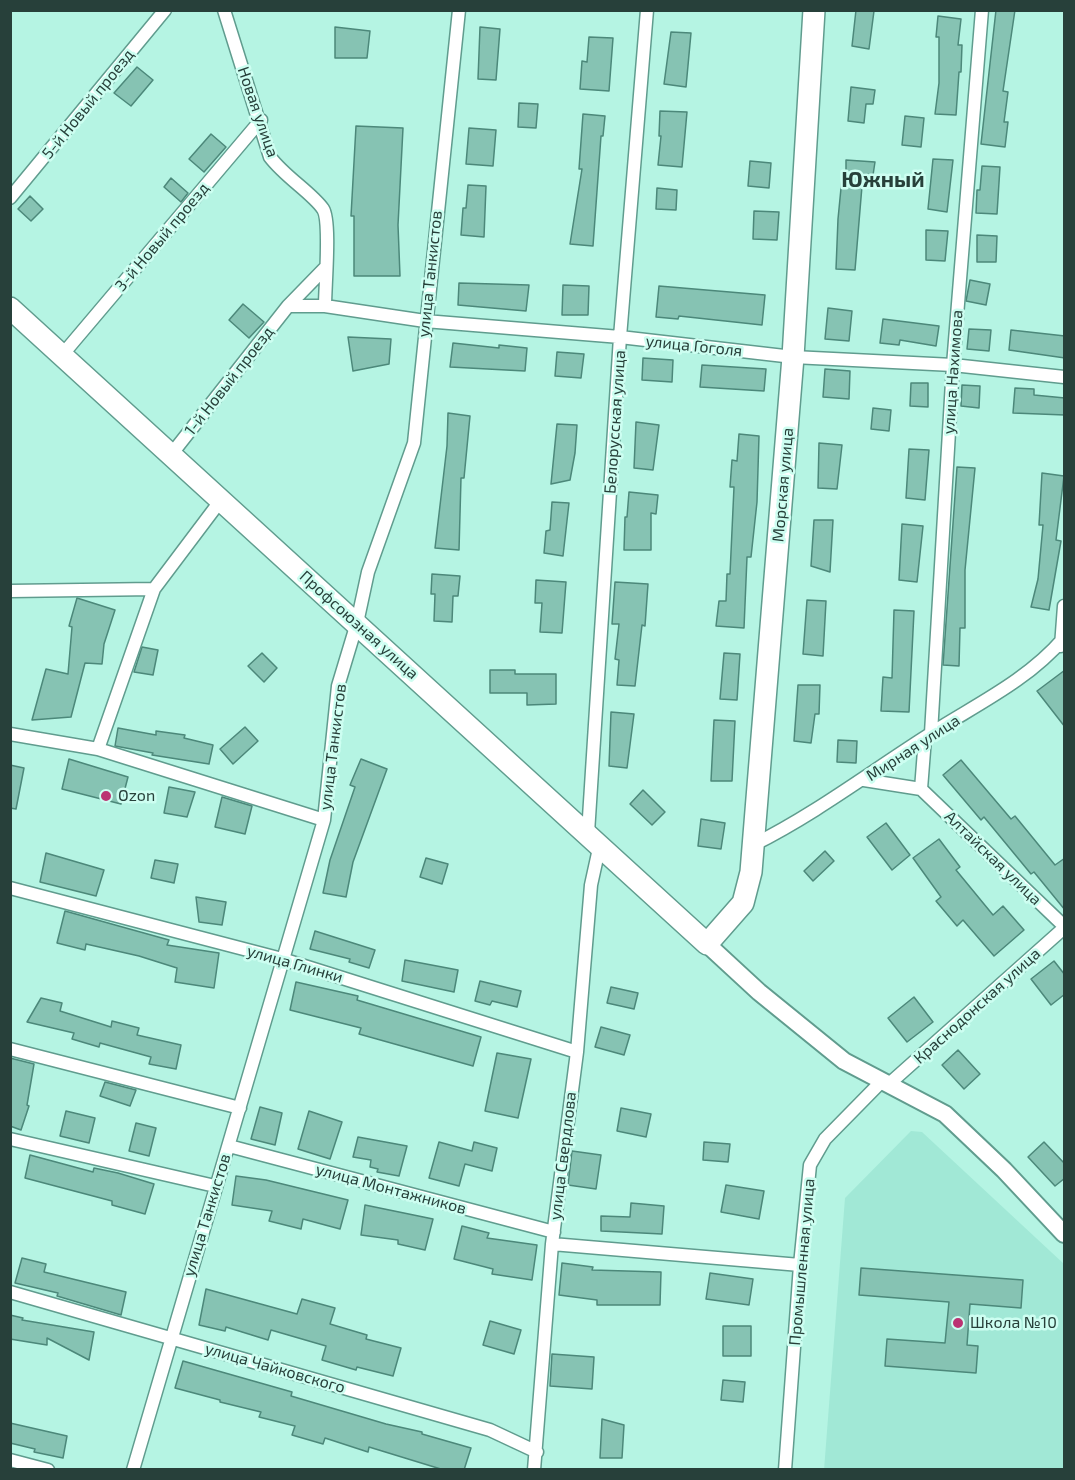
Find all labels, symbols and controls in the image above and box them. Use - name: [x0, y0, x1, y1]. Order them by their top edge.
- street label: 5-й Новый проезд: [38, 45, 138, 163]
- street label: Новая улица: [234, 64, 282, 160]
- district label: Южный: [841, 167, 925, 193]
- street label: 3-й Новый проезд: [111, 179, 213, 295]
- street label: улица Танкистов: [414, 210, 446, 338]
- street label: улица Нахимова: [939, 309, 967, 435]
- street label: 1-й Новый проезд: [180, 323, 278, 439]
- street label: улица Гоголя: [645, 331, 743, 361]
- street label: Белорусская улица: [600, 350, 630, 494]
- street label: Морская улица: [768, 427, 798, 543]
- street label: Профсоюзная улица: [296, 567, 422, 683]
- street label: улица Танкистов: [316, 683, 350, 811]
- street label: Мирная улица: [863, 711, 963, 785]
- place label: Ozon: [118, 786, 155, 806]
- marker: Ozon: [99, 789, 113, 803]
- street label: Алтайская улица: [941, 807, 1045, 909]
- street label: улица Глинки: [245, 941, 345, 987]
- street label: Краснодонская улица: [910, 944, 1044, 1068]
- street label: улица Свердлова: [546, 1091, 580, 1221]
- street label: улица Танкистов: [179, 1151, 235, 1279]
- street label: улица Монтажников: [314, 1160, 468, 1218]
- street label: Промышленная улица: [785, 1178, 819, 1346]
- place label: Школа №10: [970, 1313, 1057, 1333]
- marker: Школа №10: [951, 1316, 965, 1330]
- street label: улица Чайковского: [203, 1339, 347, 1397]

